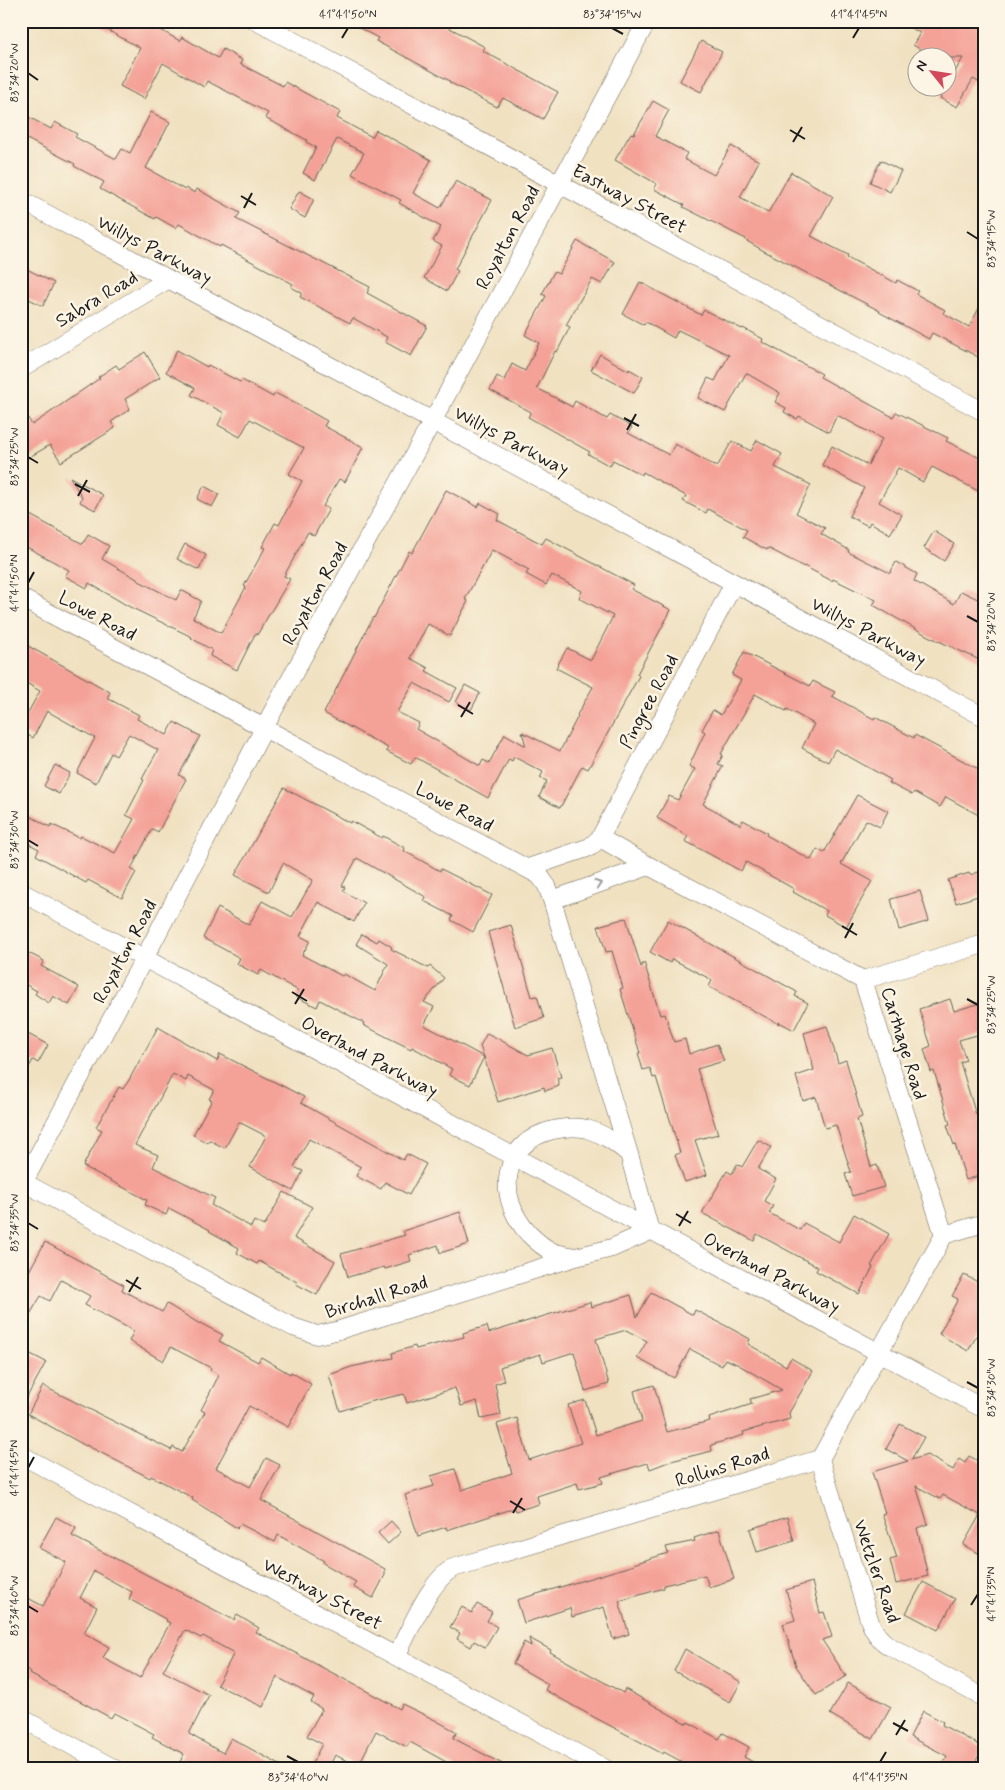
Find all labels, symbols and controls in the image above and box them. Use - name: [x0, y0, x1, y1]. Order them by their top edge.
- text: 41°41'50"N: [319, 7, 377, 23]
- text: 83°34'15"W: [583, 7, 641, 23]
- text: 41°41'45"N: [831, 7, 887, 23]
- text: 83°34'20"W: [7, 43, 23, 103]
- north arrow: [908, 48, 958, 98]
- text: N: [911, 57, 932, 75]
- street label: Eastway Street: [568, 159, 691, 240]
- street label: Royalton Road: [470, 181, 546, 294]
- street label: Willys Parkway: [92, 209, 216, 292]
- text: 83°34'15"W: [984, 210, 1000, 268]
- street label: Sabra Road: [51, 265, 143, 334]
- street label: Willys Parkway: [449, 400, 573, 483]
- text: 83°34'25"W: [7, 428, 23, 486]
- street label: Royalton Road: [277, 538, 354, 650]
- text: 41°41'50"N: [7, 554, 23, 612]
- street label: Lowe Road: [54, 585, 141, 647]
- street label: Willys Parkway: [806, 591, 930, 674]
- text: 83°34'20"W: [984, 592, 1000, 652]
- street label: Pingree Road: [614, 650, 686, 754]
- street label: Lowe Road: [411, 776, 498, 838]
- text: 83°34'30"W: [7, 811, 23, 869]
- one-way arrow: [593, 880, 602, 890]
- street label: Royalton Road: [87, 895, 163, 1008]
- text: 83°34'25"W: [984, 976, 1000, 1034]
- street label: Carthage Road: [874, 984, 933, 1103]
- street label: Overland Parkway: [296, 1011, 442, 1105]
- text: 83°34'35"W: [7, 1194, 23, 1252]
- street label: Overland Parkway: [698, 1227, 844, 1321]
- street label: Birchall Road: [322, 1270, 431, 1325]
- text: 83°34'30"W: [984, 1359, 1000, 1417]
- text: 41°41'45"N: [7, 1440, 23, 1496]
- street label: Rollins Road: [672, 1441, 773, 1494]
- street label: Wetzler Road: [847, 1516, 906, 1627]
- street label: Westway Street: [258, 1552, 386, 1636]
- text: 41°41'35"N: [984, 1566, 1000, 1622]
- text: 83°34'40"W: [7, 1576, 23, 1636]
- text: 83°34'40"W: [268, 1770, 328, 1786]
- text: 41°41'35"N: [852, 1770, 908, 1786]

